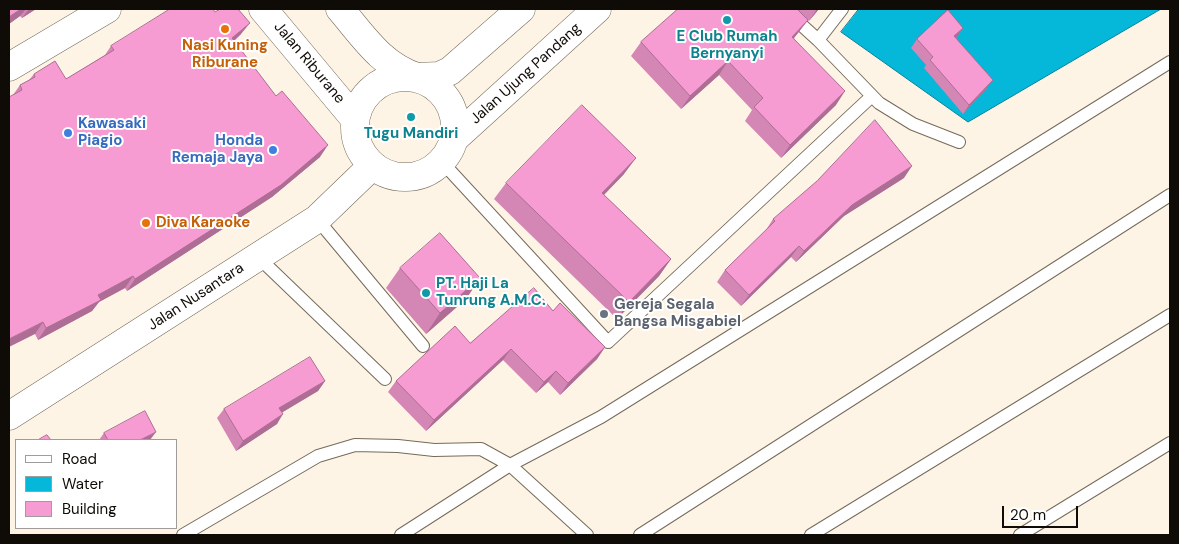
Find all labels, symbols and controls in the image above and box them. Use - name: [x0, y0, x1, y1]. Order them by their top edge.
- marker: E Club Rumah Bernyanyi: [721, 14, 733, 26]
- street label: Jalan Riburane: [270, 18, 348, 108]
- street label: Jalan Ujung Pandang: [467, 20, 585, 128]
- marker: Nasi Kuning Riburane: [219, 23, 231, 35]
- place label: E Club Rumah Bernyanyi: [677, 28, 777, 63]
- place label: Nasi Kuning Riburane: [182, 37, 268, 72]
- marker: Tugu Mandiri: [405, 111, 417, 123]
- place label: Kawasaki Piagio: [78, 115, 146, 150]
- place label: Tugu Mandiri: [364, 125, 458, 143]
- marker: Kawasaki Piagio: [62, 127, 74, 139]
- place label: Honda Remaja Jaya: [172, 132, 263, 167]
- marker: Honda Remaja Jaya: [267, 144, 279, 156]
- place label: Diva Karaoke: [156, 214, 250, 232]
- marker: Diva Karaoke: [140, 217, 152, 229]
- street label: Jalan Nusantara: [145, 259, 247, 335]
- place label: PT. Haji La Tunrung A.M.C.: [436, 275, 546, 310]
- marker: PT. Haji La Tunrung A.M.C.: [420, 287, 432, 299]
- place label: Gereja Segala Bangsa Misgabiel: [614, 296, 741, 331]
- marker: Gereja Segala Bangsa Misgabiel: [598, 308, 610, 320]
- legend: [15, 439, 178, 529]
- text: Road: [62, 449, 97, 469]
- text: Water: [62, 474, 103, 494]
- scale bar: [1004, 496, 1080, 528]
- text: Building: [62, 499, 117, 519]
- text: 20 m: [1010, 505, 1046, 525]

